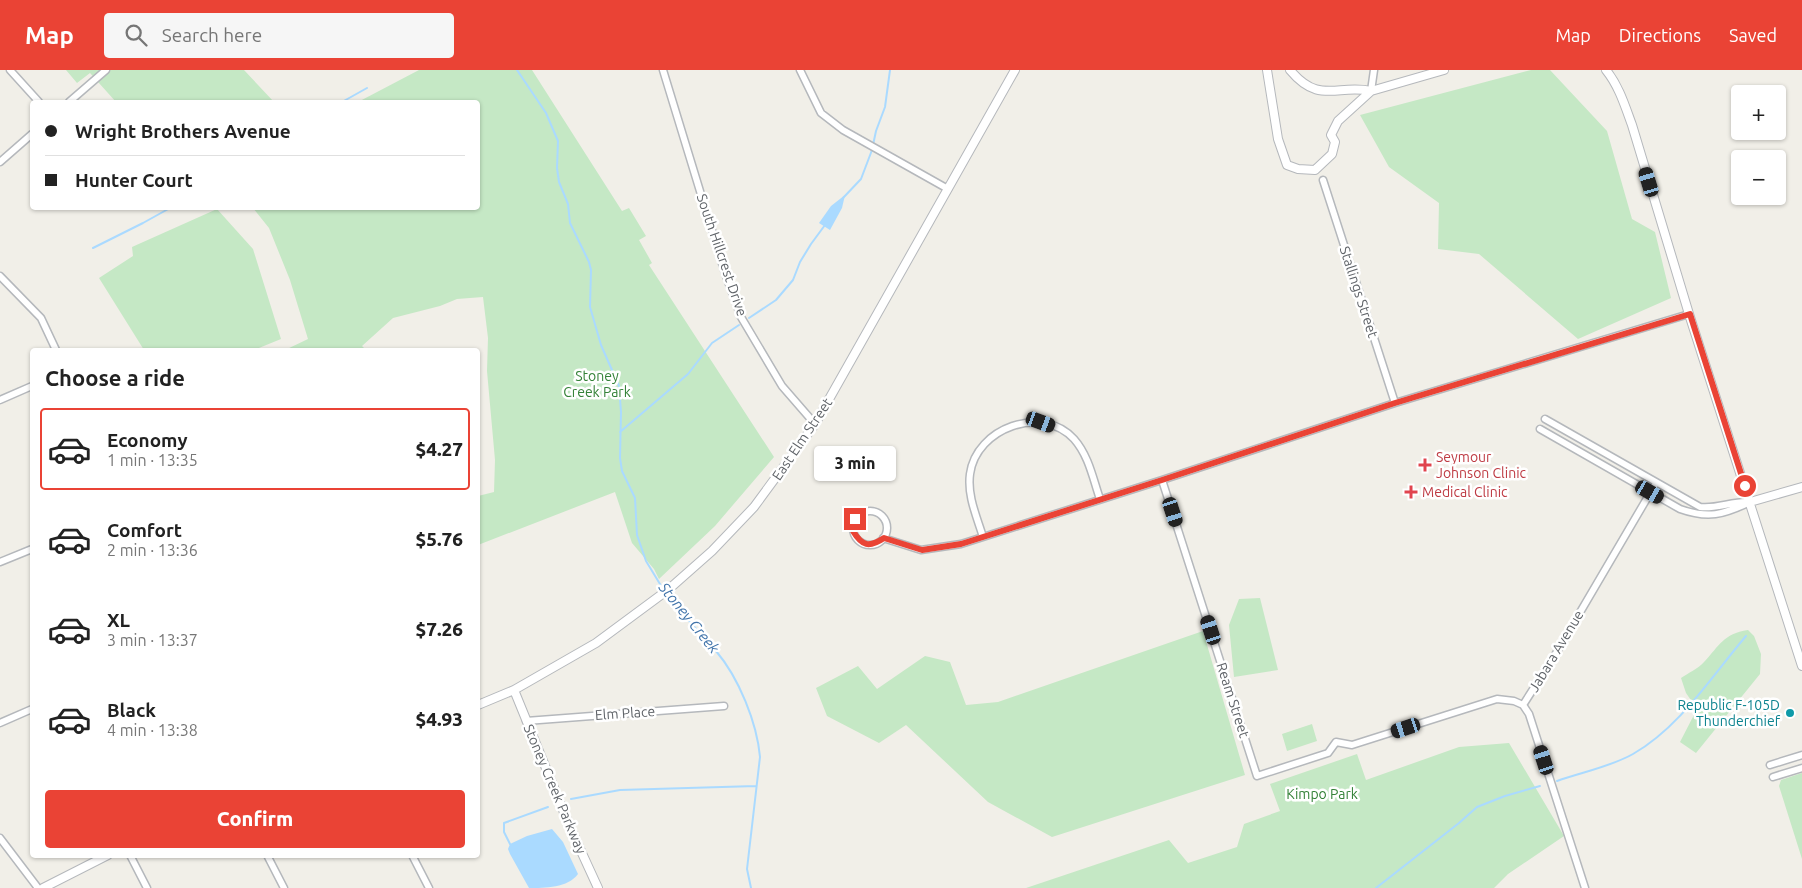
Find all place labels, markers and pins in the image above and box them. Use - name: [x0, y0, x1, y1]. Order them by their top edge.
- place label: Seymour Johnson Clinic: [1436, 449, 1527, 481]
- marker: Seymour Johnson Clinic: [1418, 458, 1432, 472]
- place label: Medical Clinic: [1422, 484, 1508, 500]
- marker: Medical Clinic: [1404, 485, 1418, 499]
- place label: Republic F-105D Thunderchief: [1677, 697, 1781, 729]
- marker: Republic F-105D Thunderchief: [1784, 707, 1796, 719]

